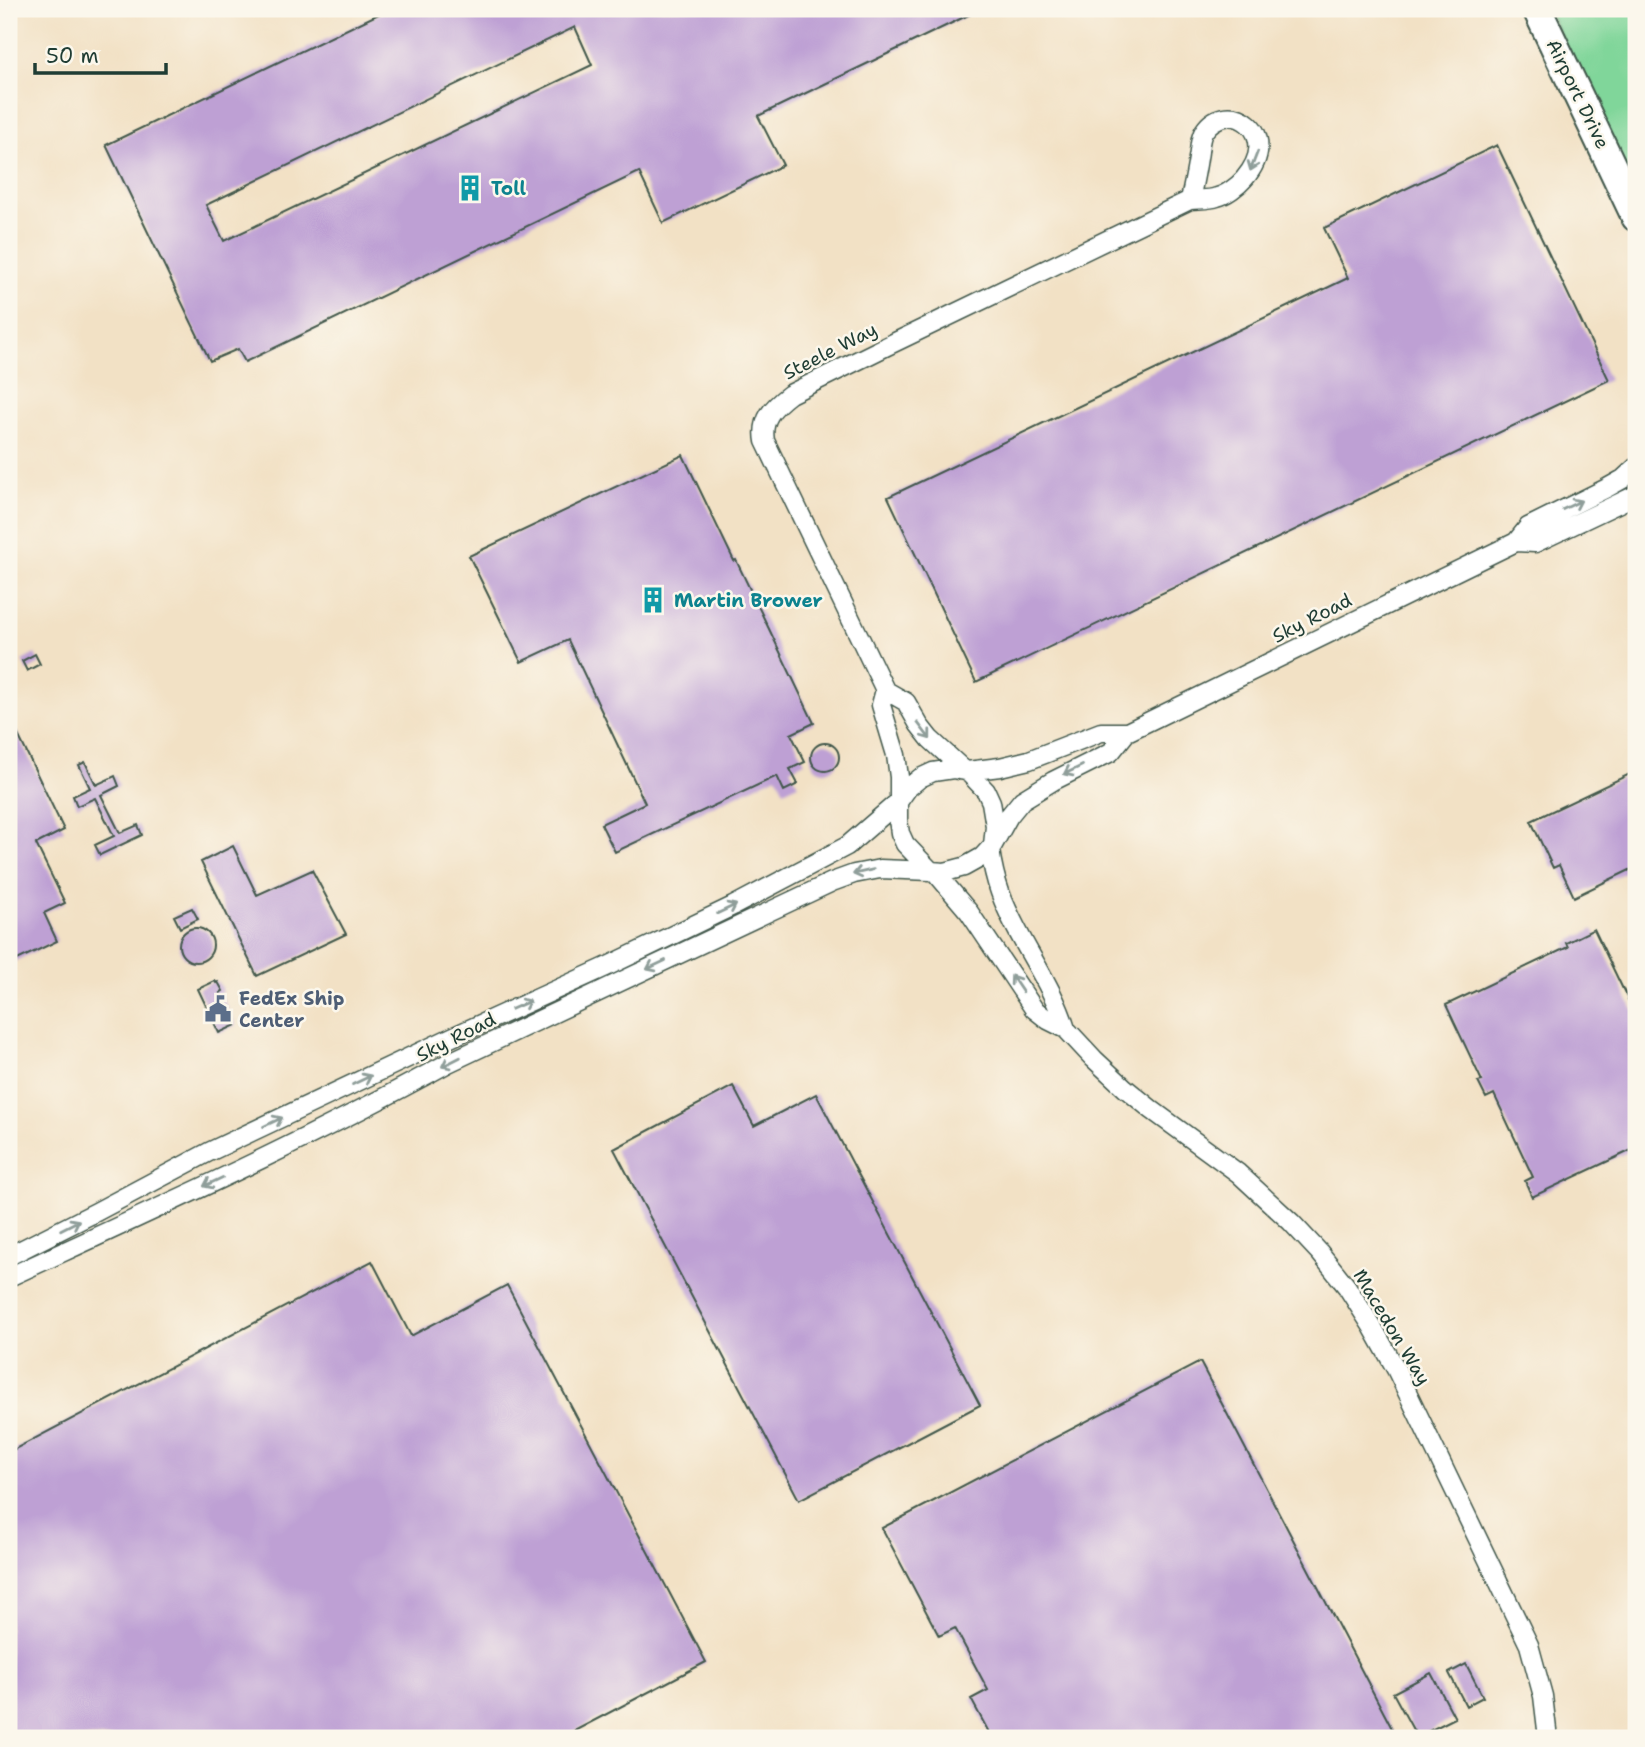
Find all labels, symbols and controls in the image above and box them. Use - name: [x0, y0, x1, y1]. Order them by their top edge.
- scale bar: [35, 32, 166, 76]
- street label: Airport Drive: [1541, 35, 1615, 153]
- text: 50 m: [46, 42, 99, 70]
- one-way arrow: [1247, 150, 1259, 171]
- building icon: Toll: [455, 173, 485, 203]
- place label: Toll: [491, 176, 527, 201]
- street label: Steele Way: [779, 317, 881, 385]
- one-way arrow: [1561, 498, 1582, 512]
- building icon: Martin Brower: [638, 585, 668, 615]
- street label: Sky Road: [1268, 587, 1356, 649]
- place label: Martin Brower: [674, 588, 823, 613]
- one-way arrow: [916, 721, 931, 740]
- one-way arrow: [1063, 764, 1084, 778]
- one-way arrow: [852, 866, 875, 879]
- one-way arrow: [717, 902, 738, 915]
- one-way arrow: [646, 959, 667, 972]
- one-way arrow: [1010, 975, 1024, 994]
- place label: FedEx Ship Center: [239, 986, 344, 1033]
- public building icon: FedEx Ship Center: [203, 994, 233, 1024]
- one-way arrow: [510, 998, 531, 1011]
- street label: Sky Road: [412, 1006, 500, 1068]
- one-way arrow: [441, 1056, 462, 1070]
- one-way arrow: [351, 1072, 372, 1086]
- one-way arrow: [261, 1115, 283, 1128]
- one-way arrow: [203, 1176, 224, 1189]
- one-way arrow: [59, 1218, 80, 1232]
- street label: Macedon Way: [1348, 1264, 1436, 1390]

